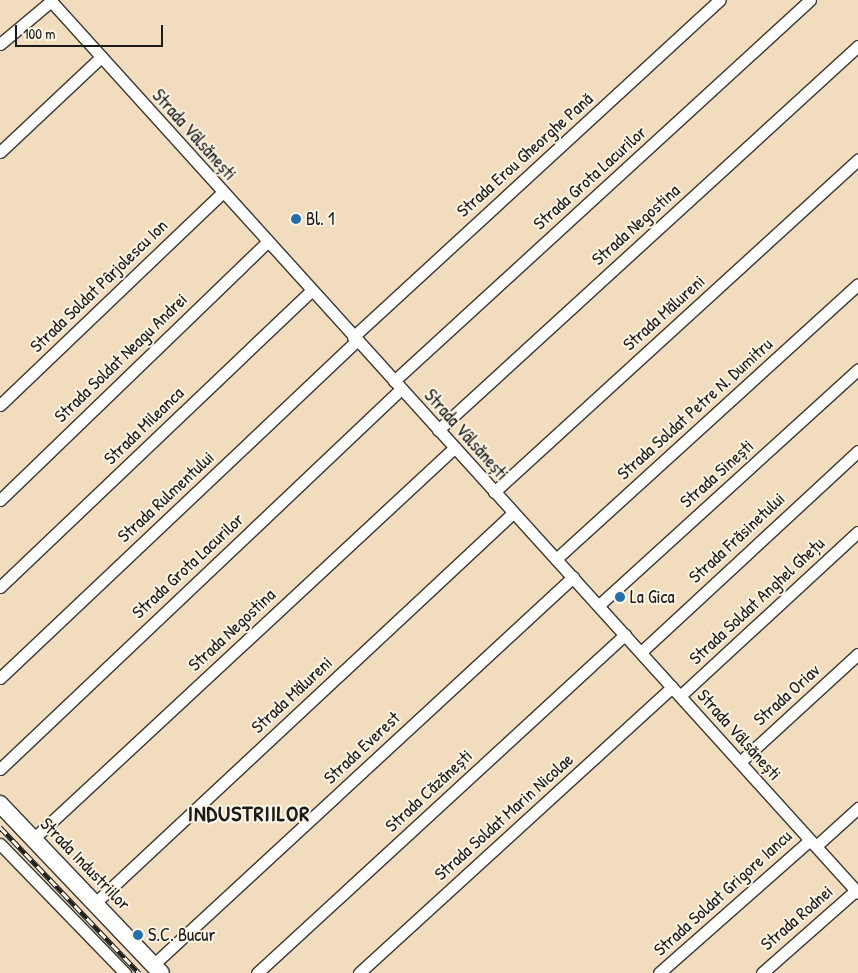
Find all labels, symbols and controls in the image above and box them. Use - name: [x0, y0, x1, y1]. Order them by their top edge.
- scale bar: [18, 15, 165, 47]
- text: 100 m: [23, 23, 56, 44]
- street label: Strada Vâlsănești: [147, 85, 241, 185]
- street label: Strada Erou Gheorghe Pană: [453, 88, 597, 222]
- street label: Strada Grota Lacurilor: [529, 122, 651, 234]
- street label: Strada Negostina: [588, 180, 684, 270]
- place label: Bl. 1: [306, 208, 334, 230]
- marker: Bl. 1: [290, 213, 302, 225]
- street label: Strada Soldat Pârjolescu Ion: [26, 215, 172, 357]
- street label: Strada Mălureni: [619, 271, 709, 355]
- street label: Strada Soldat Neagu Andrei: [50, 289, 192, 427]
- street label: Strada Soldat Petre N. Dumitru: [613, 334, 777, 484]
- street label: Strada Mileanca: [100, 383, 188, 469]
- street label: Strada Vâlsănești: [419, 385, 513, 485]
- street label: Strada Sinești: [676, 435, 758, 513]
- street label: Strada Rulmentului: [113, 447, 219, 547]
- street label: Strada Frăsinetului: [685, 488, 789, 588]
- street label: Strada Grota Lacurilor: [128, 509, 248, 623]
- street label: Strada Soldat Anghel Ghețu: [685, 533, 829, 669]
- street label: Strada Negostina: [184, 584, 280, 676]
- place label: La Gica: [630, 586, 675, 608]
- marker: La Gica: [614, 591, 626, 603]
- street label: Strada Mălureni: [247, 652, 337, 738]
- street label: Strada Oriav: [749, 660, 825, 730]
- street label: Strada Vâlsănești: [692, 685, 786, 785]
- street label: Strada Everest: [319, 707, 405, 789]
- street label: Strada Căzănești: [381, 745, 477, 837]
- street label: Strada Soldat Marin Nicolae: [430, 749, 578, 885]
- district label: INDUSTRIILOR: [186, 801, 312, 827]
- street label: Strada Industriilor: [35, 813, 135, 915]
- street label: Strada Soldat Grigore Iancu: [650, 825, 796, 961]
- street label: Strada Rodnei: [757, 881, 837, 955]
- place label: S.C. Bucur: [148, 924, 215, 946]
- marker: S.C. Bucur: [132, 929, 144, 941]

